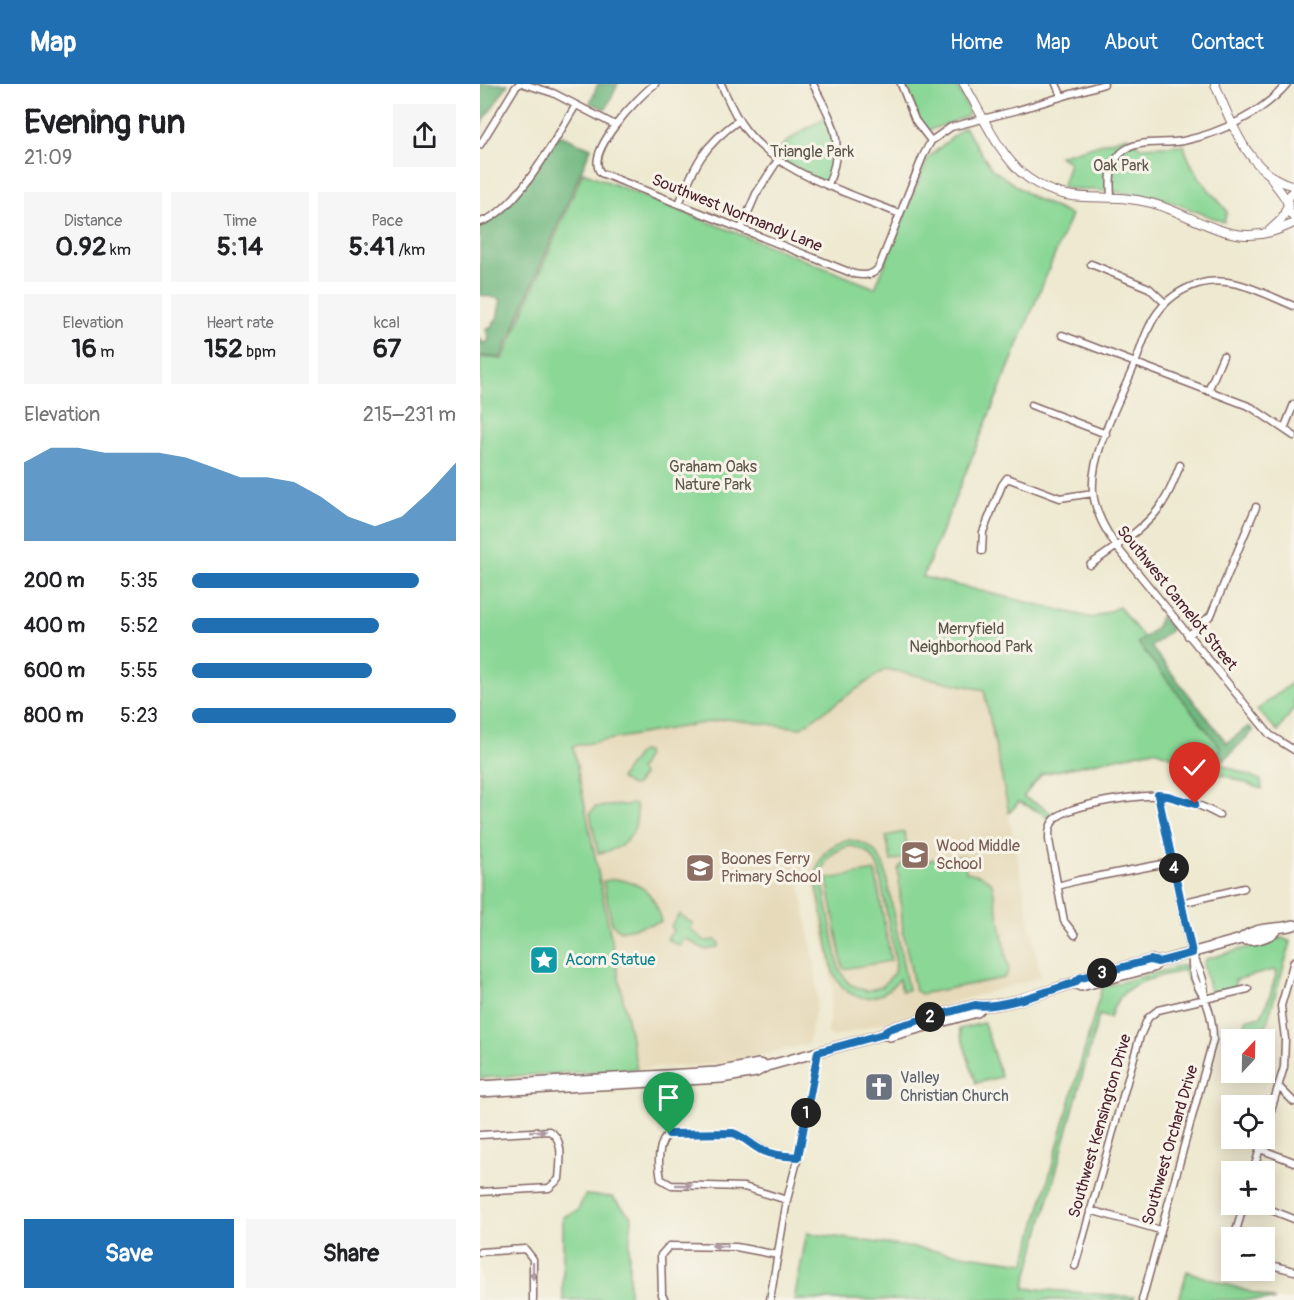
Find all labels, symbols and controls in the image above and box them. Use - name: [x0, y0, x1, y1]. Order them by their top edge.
- text: Map: [30, 25, 76, 60]
- text: Home: [950, 29, 1003, 56]
- text: Map: [1036, 29, 1071, 56]
- text: About: [1104, 29, 1158, 56]
- text: Contact: [1191, 29, 1264, 56]
- text: Evening run: [24, 102, 185, 143]
- button: share: [393, 104, 456, 167]
- park label: Triangle Park: [770, 142, 854, 162]
- text: 21:09: [24, 145, 72, 170]
- park label: Oak Park: [1093, 156, 1149, 176]
- street label: Southwest Normandy Lane: [649, 170, 825, 256]
- text: Distance: [64, 211, 122, 231]
- text: Time: [223, 211, 257, 231]
- text: Pace: [371, 211, 403, 231]
- text: 0.92: [55, 231, 107, 263]
- text: 5:14: [217, 231, 263, 263]
- text: 5:41: [349, 231, 395, 263]
- text: km: [107, 240, 131, 260]
- text: /km: [395, 240, 425, 260]
- text: Elevation: [63, 313, 123, 333]
- text: Heart rate: [206, 313, 274, 333]
- text: kcal: [374, 313, 400, 333]
- text: 16: [72, 333, 97, 365]
- text: 152: [204, 333, 243, 365]
- text: 67: [373, 333, 401, 365]
- text: m: [97, 342, 115, 362]
- text: bpm: [243, 342, 276, 362]
- text: Elevation: [24, 402, 100, 427]
- text: 215–231 m: [363, 402, 456, 427]
- park label: Graham Oaks Nature Park: [669, 457, 757, 495]
- street label: Southwest Camelot Street: [1112, 521, 1242, 675]
- text: 200 m: [24, 568, 85, 593]
- text: 5:35: [120, 568, 158, 593]
- text: 400 m: [24, 613, 85, 638]
- text: 5:52: [120, 613, 158, 638]
- park label: Merryfield Neighborhood Park: [909, 619, 1033, 657]
- text: 600 m: [24, 658, 85, 683]
- text: 5:55: [120, 658, 158, 683]
- text: 800 m: [24, 703, 84, 728]
- text: 5:23: [120, 703, 158, 728]
- pin: [1169, 742, 1220, 804]
- icon: check: [1178, 751, 1211, 784]
- place label: Wood Middle School: [936, 836, 1020, 874]
- school or university icon: Wood Middle School: [899, 839, 931, 871]
- place label: Boones Ferry Primary School: [721, 849, 821, 887]
- school or university icon: Boones Ferry Primary School: [684, 852, 716, 884]
- pin: 4: [1159, 853, 1189, 883]
- text: 4: [1169, 858, 1179, 878]
- place icon: Acorn Statue: [528, 944, 560, 976]
- place label: Acorn Statue: [565, 950, 656, 970]
- pin: 3: [1087, 958, 1117, 988]
- text: 3: [1098, 963, 1106, 983]
- pin: 2: [915, 1002, 945, 1032]
- text: 2: [926, 1007, 934, 1027]
- north arrow: [1221, 1029, 1275, 1083]
- map controls: [1221, 1029, 1275, 1281]
- street label: Southwest Kensington Drive: [1064, 1032, 1136, 1220]
- street label: Southwest Orchard Drive: [1138, 1063, 1202, 1227]
- place label: Valley Christian Church: [900, 1068, 1009, 1106]
- church icon: Valley Christian Church: [863, 1071, 895, 1103]
- pin: [643, 1072, 694, 1134]
- icon: arrive: [652, 1081, 685, 1114]
- button: locate: [1221, 1095, 1275, 1149]
- pin: 1: [791, 1098, 821, 1128]
- text: 1: [803, 1103, 809, 1123]
- one-way arrow: [529, 1127, 548, 1136]
- button: +: [1221, 1161, 1275, 1215]
- one-way arrow: [674, 1181, 693, 1190]
- button: Save: [24, 1219, 234, 1288]
- button: Share: [246, 1219, 456, 1288]
- button: −: [1221, 1227, 1275, 1281]
- one-way arrow: [711, 1241, 730, 1251]
- one-way arrow: [528, 1262, 538, 1281]

